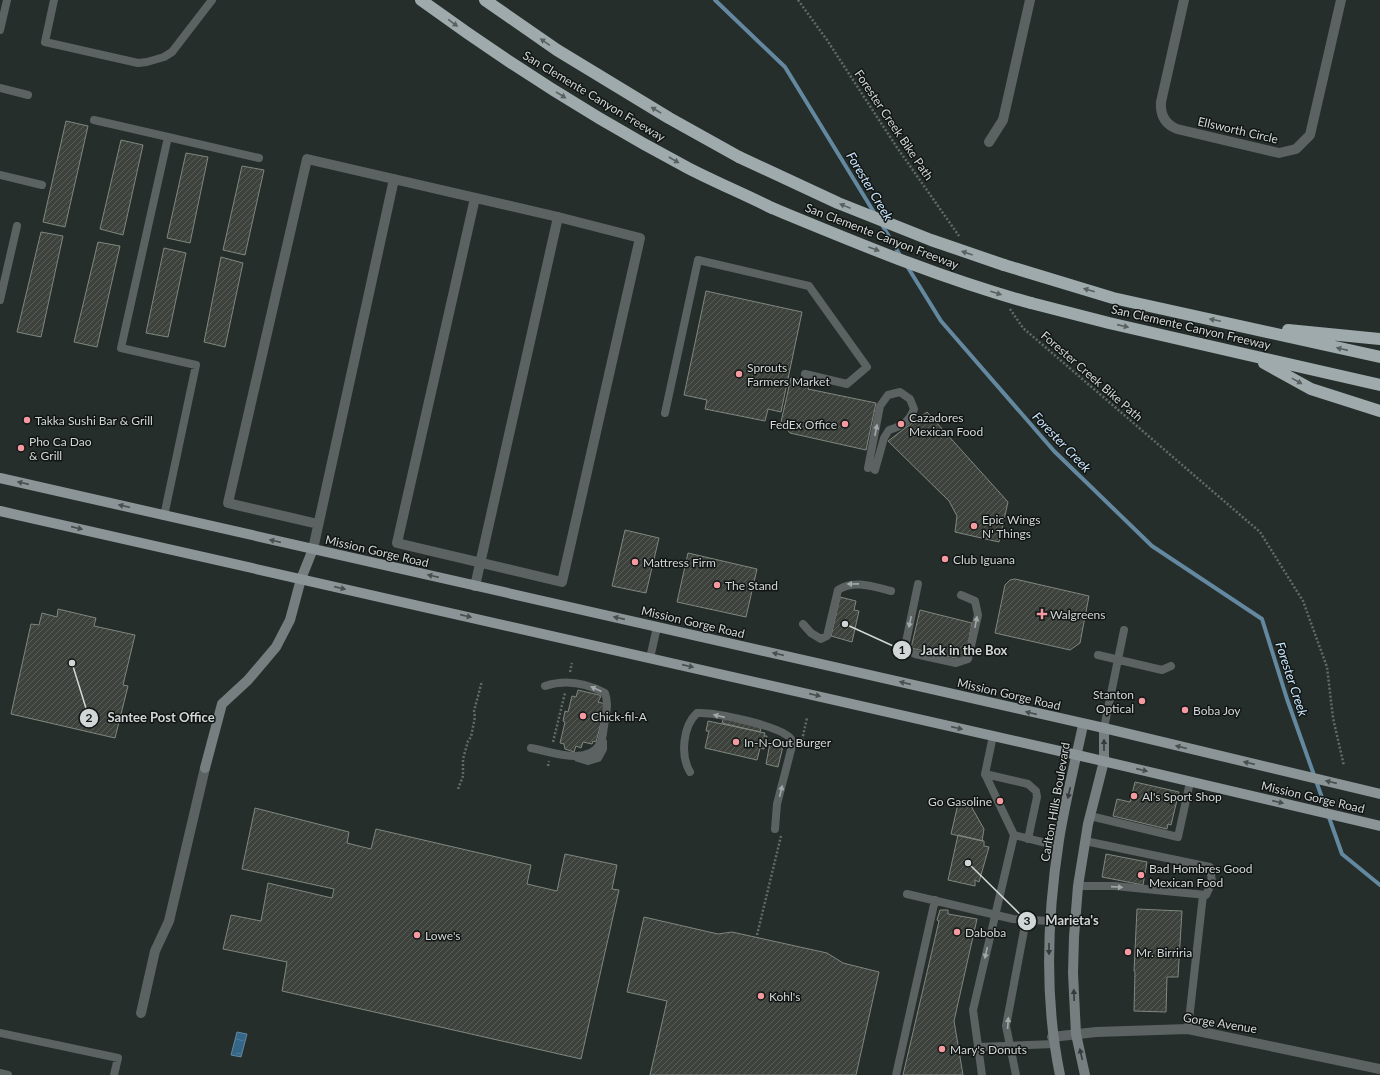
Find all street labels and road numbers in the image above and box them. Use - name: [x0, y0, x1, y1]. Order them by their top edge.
- street label: San Clemente Canyon Freeway: [520, 48, 669, 145]
- street label: Forester Creek Bike Path: [851, 67, 937, 183]
- street label: Ellsworth Circle: [1196, 113, 1280, 147]
- street label: San Clemente Canyon Freeway: [803, 200, 962, 273]
- street label: San Clemente Canyon Freeway: [1110, 301, 1273, 353]
- street label: Forester Creek Bike Path: [1038, 328, 1146, 424]
- street label: Mission Gorge Road: [324, 532, 430, 570]
- street label: Mission Gorge Road: [640, 603, 746, 641]
- street label: Mission Gorge Road: [956, 675, 1062, 713]
- street label: Carlton Hills Boulevard: [1037, 741, 1073, 863]
- street label: Mission Gorge Road: [1260, 778, 1366, 816]
- street label: Gorge Avenue: [1182, 1010, 1258, 1036]

